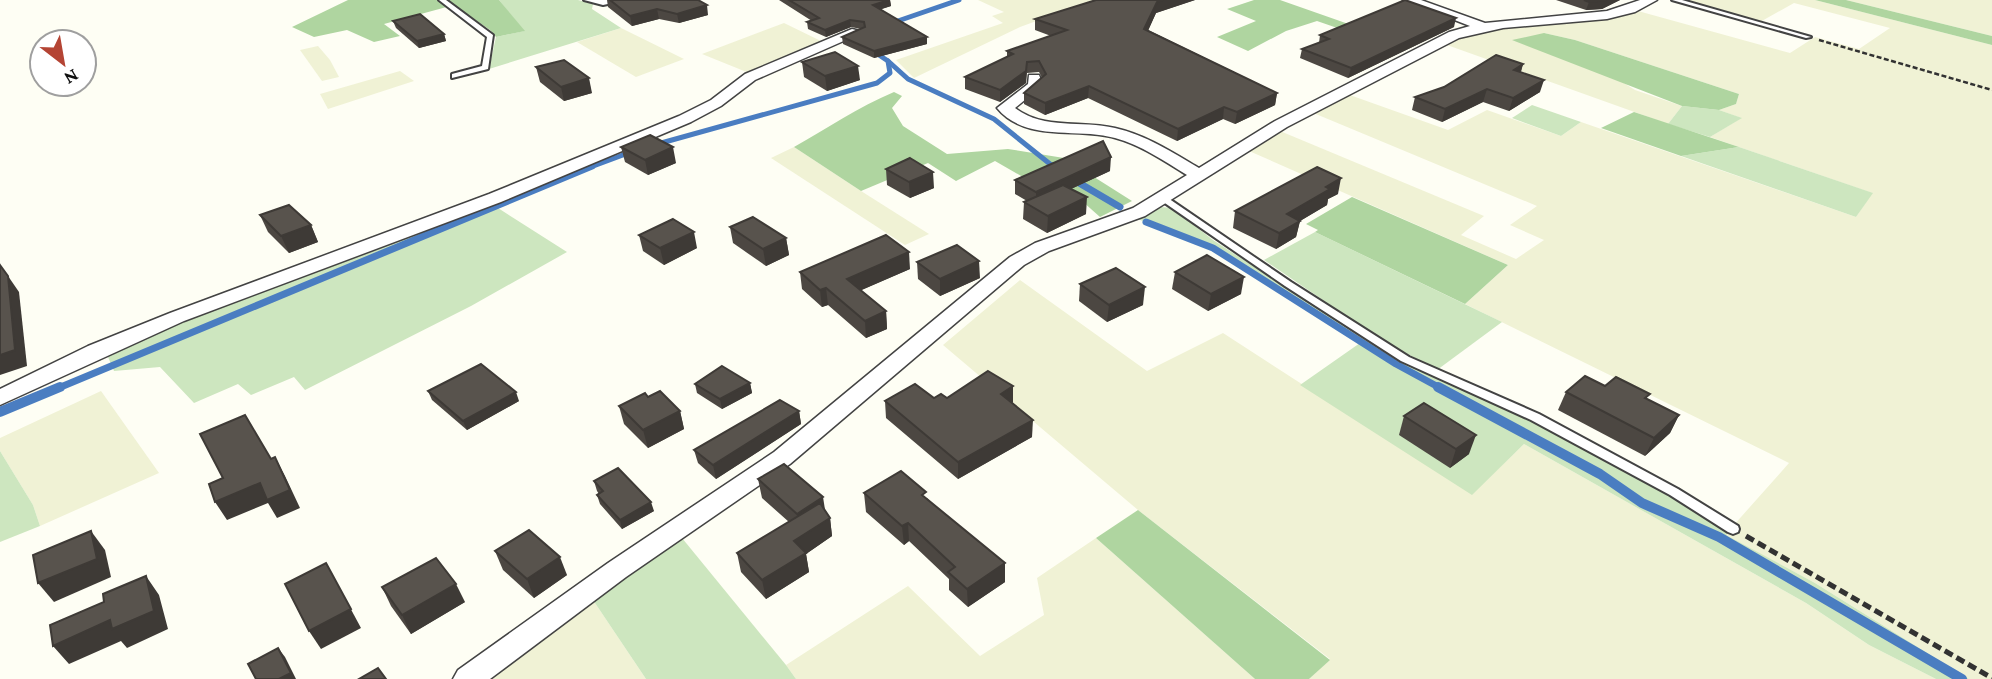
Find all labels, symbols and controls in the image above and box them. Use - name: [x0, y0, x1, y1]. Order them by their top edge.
- north arrow: [28, 28, 98, 98]
- text: N: [60, 65, 82, 90]

